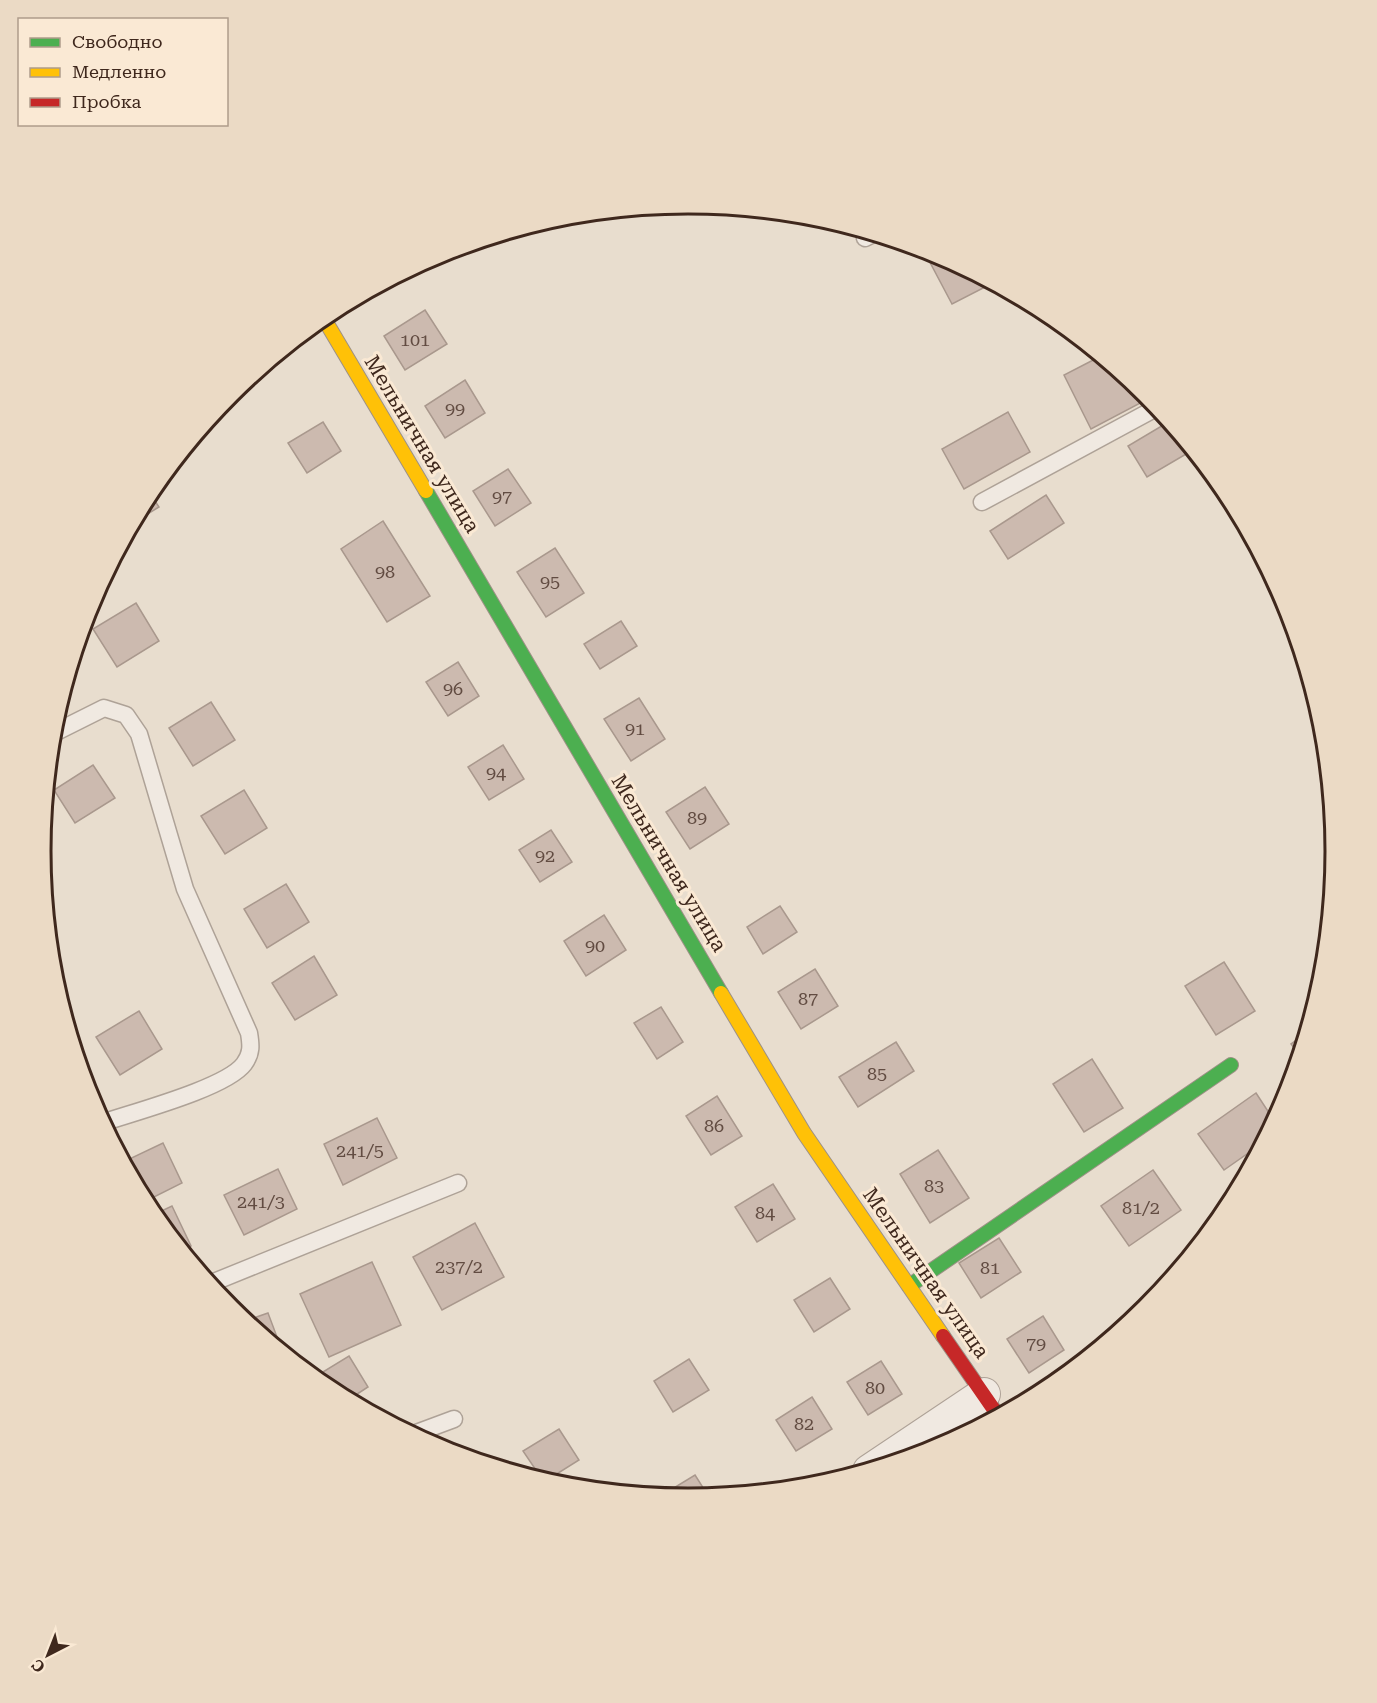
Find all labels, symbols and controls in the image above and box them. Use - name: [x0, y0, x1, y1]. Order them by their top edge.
- legend: [18, 18, 228, 126]
- text: Свободно: [72, 31, 162, 52]
- text: Медленно: [72, 61, 166, 82]
- text: Пробка: [72, 91, 141, 112]
- house number: 101: [400, 329, 430, 350]
- street label: Мельничная улица: [359, 351, 485, 538]
- house number: 99: [445, 398, 465, 419]
- house number: 97: [492, 486, 512, 507]
- house number: 98: [375, 561, 395, 582]
- house number: 95: [540, 571, 560, 592]
- house number: 96: [443, 678, 463, 699]
- house number: 91: [625, 718, 645, 739]
- house number: 94: [486, 762, 506, 783]
- street label: Мельничная улица: [606, 770, 732, 957]
- house number: 89: [687, 807, 707, 828]
- house number: 92: [535, 845, 555, 866]
- house number: 90: [585, 935, 605, 956]
- house number: 87: [798, 988, 818, 1009]
- house number: 85: [867, 1063, 887, 1084]
- house number: 86: [704, 1115, 724, 1136]
- house number: 241/5: [336, 1140, 384, 1161]
- house number: 83: [924, 1175, 944, 1196]
- street label: Мельничная улица: [858, 1183, 994, 1363]
- house number: 241/3: [237, 1191, 285, 1212]
- house number: 81/2: [1122, 1197, 1160, 1218]
- house number: 84: [755, 1202, 775, 1223]
- house number: 237/2: [435, 1256, 483, 1277]
- house number: 81: [980, 1257, 1000, 1278]
- house number: 79: [1026, 1333, 1046, 1354]
- house number: 80: [865, 1377, 885, 1398]
- house number: 82: [794, 1413, 814, 1434]
- north arrow: [18, 1625, 78, 1685]
- text: С: [28, 1655, 49, 1677]

